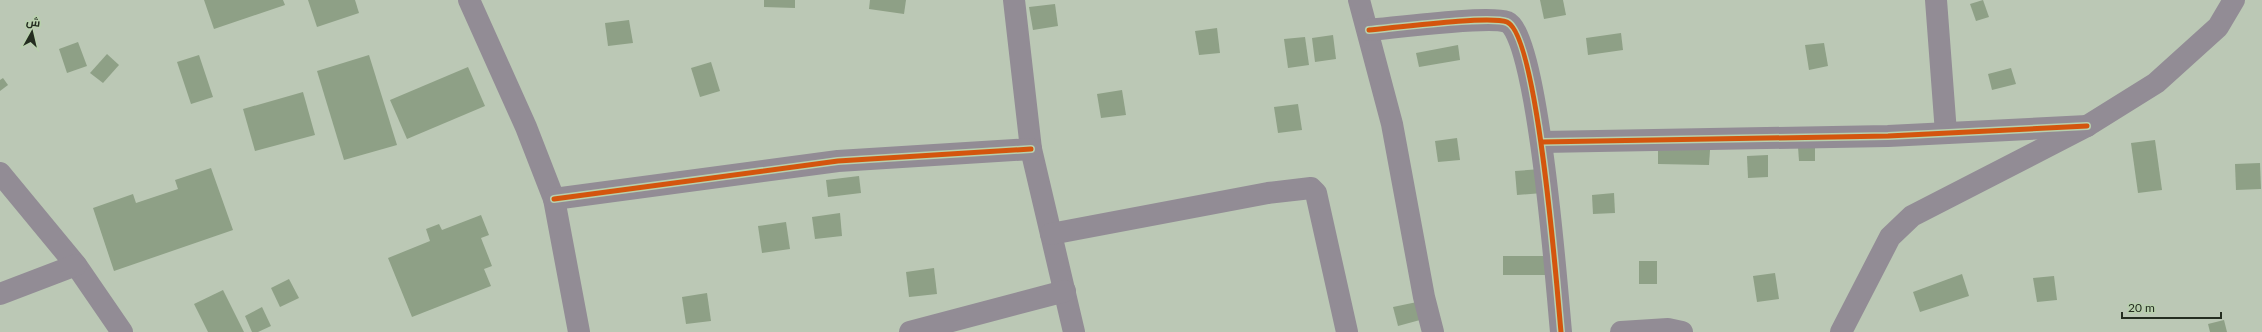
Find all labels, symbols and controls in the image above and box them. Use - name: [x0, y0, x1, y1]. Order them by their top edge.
- north arrow: [12, 12, 52, 52]
- text: ش: [25, 14, 41, 30]
- scale bar: [2122, 294, 2221, 320]
- text: 20 m: [2128, 300, 2155, 315]

